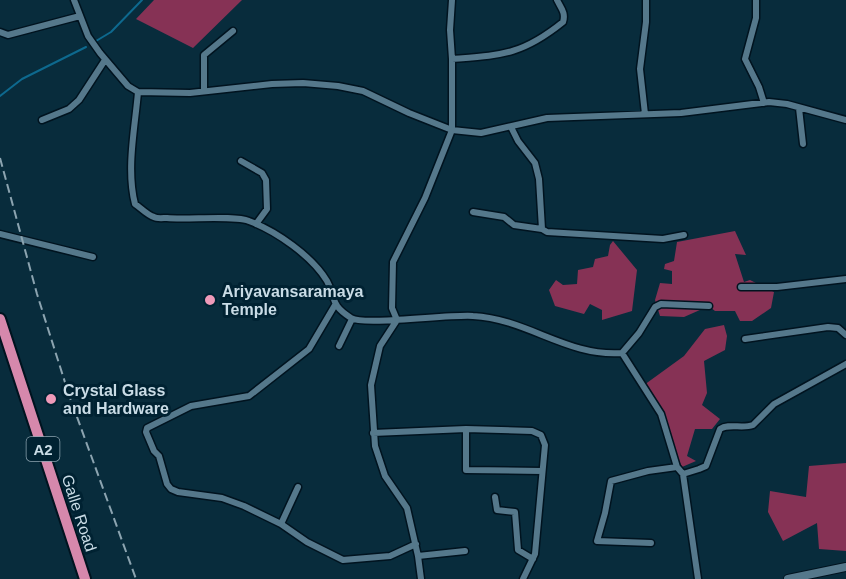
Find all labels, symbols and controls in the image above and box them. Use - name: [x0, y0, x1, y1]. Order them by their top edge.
- place label: Ariyavansaramaya Temple: [222, 283, 364, 318]
- marker: Ariyavansaramaya Temple: [203, 293, 217, 307]
- place label: Crystal Glass and Hardware: [63, 382, 169, 417]
- marker: Crystal Glass and Hardware: [44, 392, 58, 406]
- road number: A2: [26, 437, 60, 461]
- street label: Galle Road: [59, 472, 99, 554]

